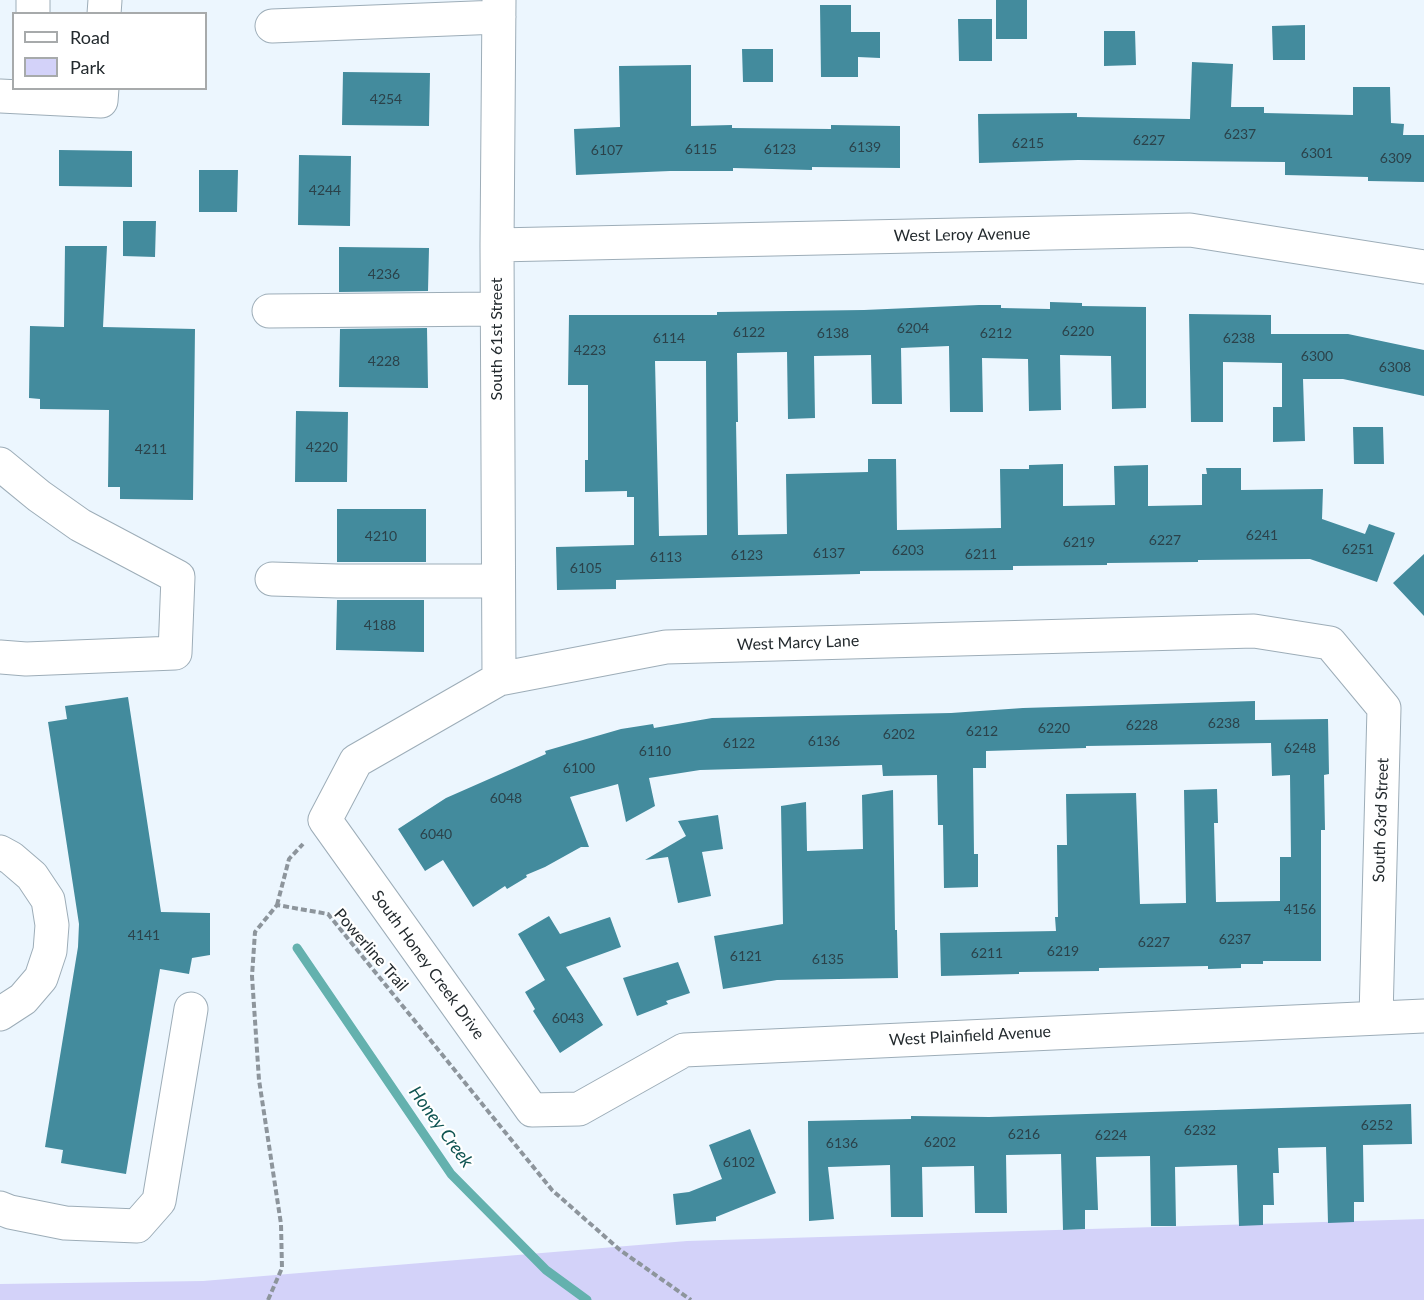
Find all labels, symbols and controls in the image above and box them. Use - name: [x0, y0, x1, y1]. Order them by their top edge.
- legend: [12, 12, 207, 90]
- text: Road: [70, 26, 110, 48]
- text: Park: [70, 56, 105, 78]
- house number: 4254: [370, 91, 402, 107]
- house number: 6237: [1224, 126, 1256, 142]
- house number: 6227: [1133, 132, 1165, 148]
- house number: 6215: [1012, 135, 1044, 151]
- house number: 6139: [849, 139, 881, 155]
- house number: 6115: [685, 141, 717, 157]
- house number: 6123: [764, 141, 796, 157]
- house number: 6107: [591, 142, 623, 158]
- house number: 6301: [1301, 145, 1333, 161]
- house number: 6309: [1380, 150, 1412, 166]
- house number: 4244: [309, 182, 341, 198]
- street label: West Leroy Avenue: [894, 224, 1030, 246]
- house number: 4236: [368, 266, 400, 282]
- street label: South 61st Street: [487, 278, 507, 400]
- house number: 6204: [897, 320, 929, 336]
- house number: 6220: [1062, 323, 1094, 339]
- house number: 6122: [733, 324, 765, 340]
- house number: 6138: [817, 325, 849, 341]
- house number: 6212: [980, 325, 1012, 341]
- house number: 6114: [653, 330, 685, 346]
- house number: 6238: [1223, 330, 1255, 346]
- house number: 4223: [574, 342, 606, 358]
- house number: 6300: [1301, 348, 1333, 364]
- house number: 4228: [368, 353, 400, 369]
- house number: 6308: [1379, 359, 1411, 375]
- house number: 4220: [306, 439, 338, 455]
- house number: 4211: [135, 441, 167, 457]
- house number: 6241: [1246, 527, 1278, 543]
- house number: 4210: [365, 528, 397, 544]
- house number: 6227: [1149, 532, 1181, 548]
- house number: 6219: [1063, 534, 1095, 550]
- house number: 6251: [1342, 541, 1374, 557]
- house number: 6203: [892, 542, 924, 558]
- house number: 6137: [813, 545, 845, 561]
- house number: 6211: [965, 546, 997, 562]
- house number: 6123: [731, 547, 763, 563]
- house number: 6113: [650, 549, 682, 565]
- house number: 6105: [570, 560, 602, 576]
- house number: 4188: [364, 617, 396, 633]
- street label: West Marcy Lane: [736, 631, 860, 655]
- house number: 6238: [1208, 715, 1240, 731]
- house number: 6228: [1126, 717, 1158, 733]
- house number: 6220: [1038, 720, 1070, 736]
- house number: 6212: [966, 723, 998, 739]
- house number: 6202: [883, 726, 915, 742]
- house number: 6136: [808, 733, 840, 749]
- house number: 6122: [723, 735, 755, 751]
- house number: 6248: [1284, 740, 1316, 756]
- house number: 6110: [639, 743, 671, 759]
- street label: South 63rd Street: [1369, 757, 1393, 883]
- house number: 6100: [563, 760, 595, 776]
- house number: 6048: [490, 790, 522, 806]
- house number: 6040: [420, 826, 452, 842]
- street label: South Honey Creek Drive: [368, 887, 488, 1043]
- house number: 4156: [1284, 901, 1316, 917]
- street label: Powerline Trail: [330, 905, 412, 995]
- house number: 4141: [128, 927, 160, 943]
- house number: 6237: [1219, 931, 1251, 947]
- house number: 6227: [1138, 934, 1170, 950]
- house number: 6219: [1047, 943, 1079, 959]
- house number: 6211: [971, 945, 1003, 961]
- house number: 6121: [730, 948, 762, 964]
- house number: 6135: [812, 951, 844, 967]
- house number: 6043: [552, 1010, 584, 1026]
- street label: West Plainfield Avenue: [889, 1022, 1051, 1050]
- water label: Honey Creek: [404, 1082, 478, 1172]
- house number: 6252: [1361, 1117, 1393, 1133]
- house number: 6232: [1184, 1122, 1216, 1138]
- house number: 6216: [1008, 1126, 1040, 1142]
- house number: 6224: [1095, 1127, 1127, 1143]
- house number: 6202: [924, 1134, 956, 1150]
- house number: 6136: [826, 1135, 858, 1151]
- house number: 6102: [723, 1154, 755, 1170]

